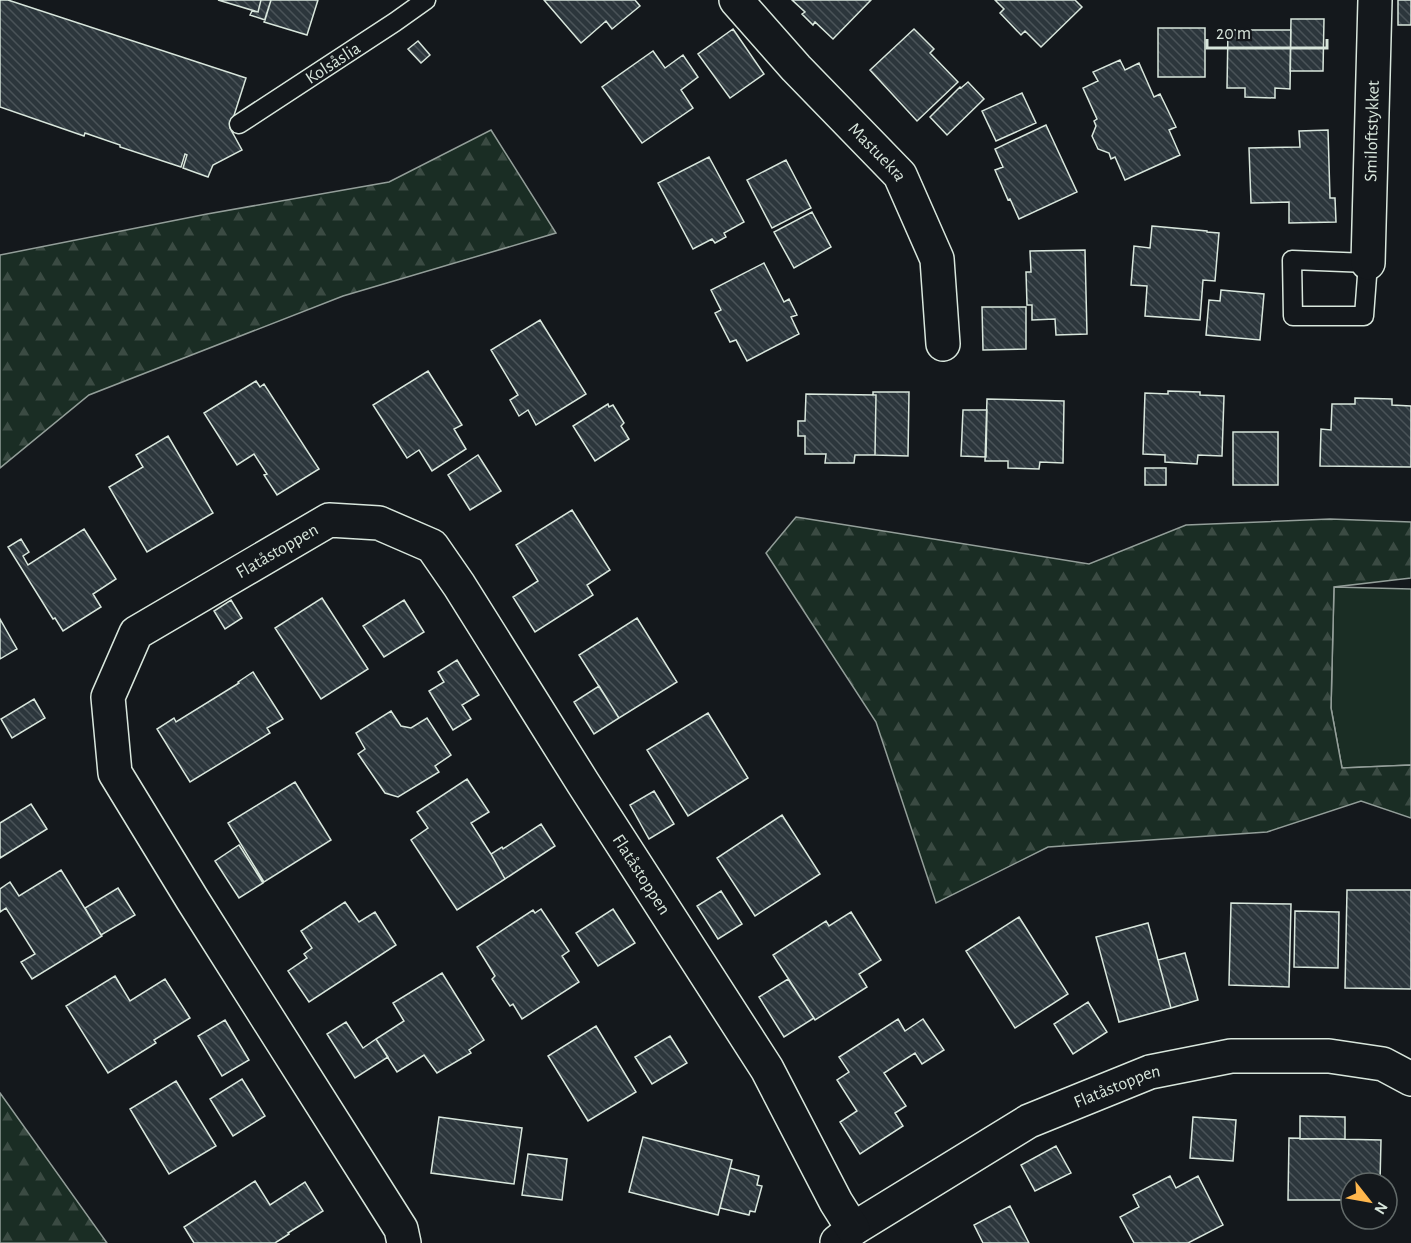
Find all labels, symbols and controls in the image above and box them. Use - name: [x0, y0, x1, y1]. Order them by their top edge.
- scale bar: [1207, 12, 1327, 50]
- text: 20 m: [1216, 25, 1251, 43]
- street label: Kolsåslia: [303, 39, 364, 88]
- street label: Smiloftstykket: [1362, 80, 1383, 182]
- street label: Mastuekra: [845, 120, 909, 184]
- street label: Flatåstoppen: [233, 520, 321, 582]
- street label: Flatåstoppen: [609, 832, 673, 918]
- street label: Flatåstoppen: [1071, 1062, 1162, 1112]
- north arrow: [1339, 1171, 1399, 1231]
- text: N: [1371, 1199, 1391, 1217]

